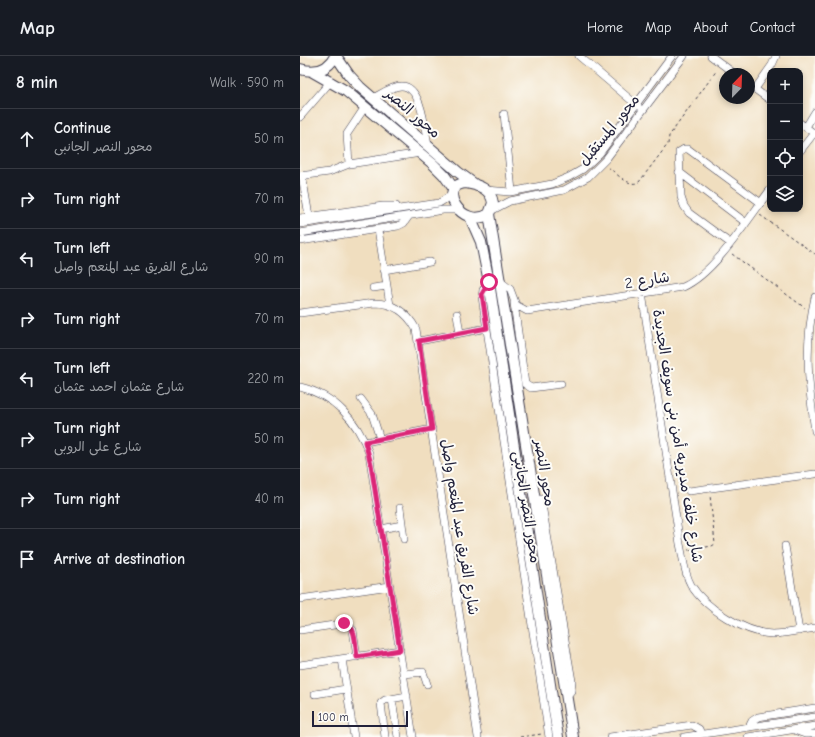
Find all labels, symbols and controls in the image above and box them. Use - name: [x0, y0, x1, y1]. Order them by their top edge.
- text: Map: [20, 17, 55, 39]
- text: Home: [587, 19, 623, 36]
- text: Map: [645, 19, 671, 36]
- text: About: [693, 19, 728, 36]
- text: Contact: [750, 19, 795, 36]
- north arrow: [719, 68, 755, 104]
- map controls: [767, 68, 803, 212]
- button: +: [767, 68, 803, 104]
- text: 8 min: [16, 73, 58, 92]
- text: Walk · 590 m: [210, 75, 284, 90]
- street label: محور النصر: [380, 83, 444, 142]
- street label: محور المستقبل: [575, 91, 643, 169]
- button: −: [767, 104, 803, 140]
- text: Continue: [54, 119, 111, 137]
- icon: ahead: [16, 128, 38, 150]
- text: 50 m: [254, 131, 284, 146]
- text: محور النصر الجانبى: [54, 139, 152, 154]
- button: locate: [767, 140, 803, 176]
- button: layers: [767, 176, 803, 212]
- icon: right: [16, 188, 38, 210]
- text: Turn right: [54, 190, 120, 208]
- text: 70 m: [255, 191, 284, 206]
- text: Turn left: [54, 239, 110, 257]
- icon: left: [16, 248, 38, 270]
- text: 90 m: [254, 251, 284, 266]
- text: شارع الفريق عبد المنعم واصل: [54, 259, 208, 274]
- street label: شارع 2: [623, 268, 671, 293]
- route start: [480, 273, 498, 291]
- icon: right: [16, 308, 38, 330]
- street label: شارع خلف مديريه أمن بنى سويف الجديدة: [648, 308, 707, 564]
- text: Turn right: [54, 310, 120, 328]
- text: 70 m: [255, 311, 284, 326]
- text: Turn left: [54, 359, 110, 377]
- icon: left: [16, 368, 38, 390]
- text: 220 m: [247, 371, 284, 386]
- text: شارع عثمان احمد عثمان: [54, 379, 184, 394]
- text: Turn right: [54, 419, 120, 437]
- icon: right: [16, 428, 38, 450]
- text: 50 m: [254, 431, 284, 446]
- street label: محور النصر: [531, 436, 559, 508]
- street label: شارع الفريق عبد المنعم واصل: [434, 438, 483, 617]
- text: شارع على الروبى: [54, 439, 142, 454]
- street label: محور النصر الجانبى: [508, 450, 545, 565]
- icon: right: [16, 488, 38, 510]
- text: Turn right: [54, 490, 120, 508]
- text: 40 m: [255, 491, 284, 506]
- icon: arrive: [16, 548, 38, 570]
- text: Arrive at destination: [54, 550, 185, 568]
- route end: [335, 614, 353, 632]
- scale bar: [312, 709, 408, 728]
- text: 100 m: [318, 711, 349, 724]

